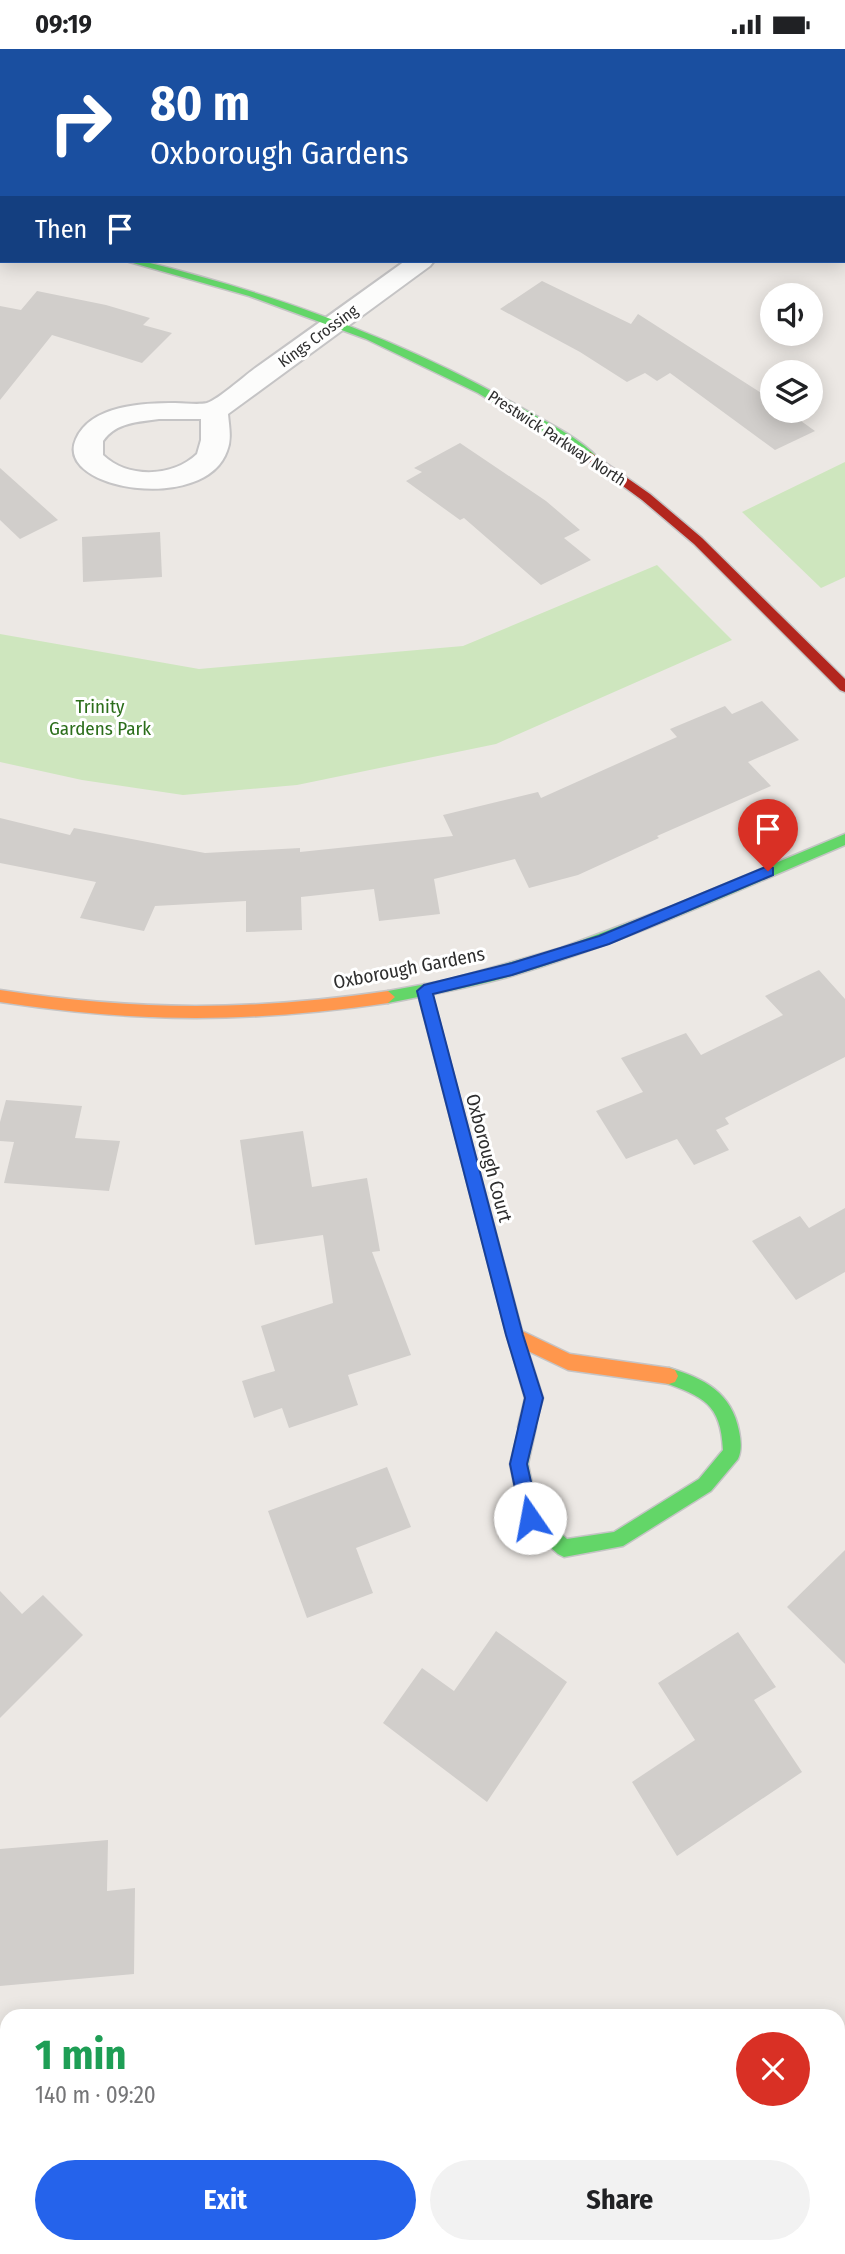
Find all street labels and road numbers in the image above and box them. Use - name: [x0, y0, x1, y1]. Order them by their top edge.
- street label: Kings Crossing: [274, 300, 362, 371]
- street label: Prestwick Parkway North: [485, 386, 629, 490]
- street label: Oxborough Gardens: [331, 942, 487, 994]
- street label: Oxborough Court: [461, 1091, 517, 1225]

